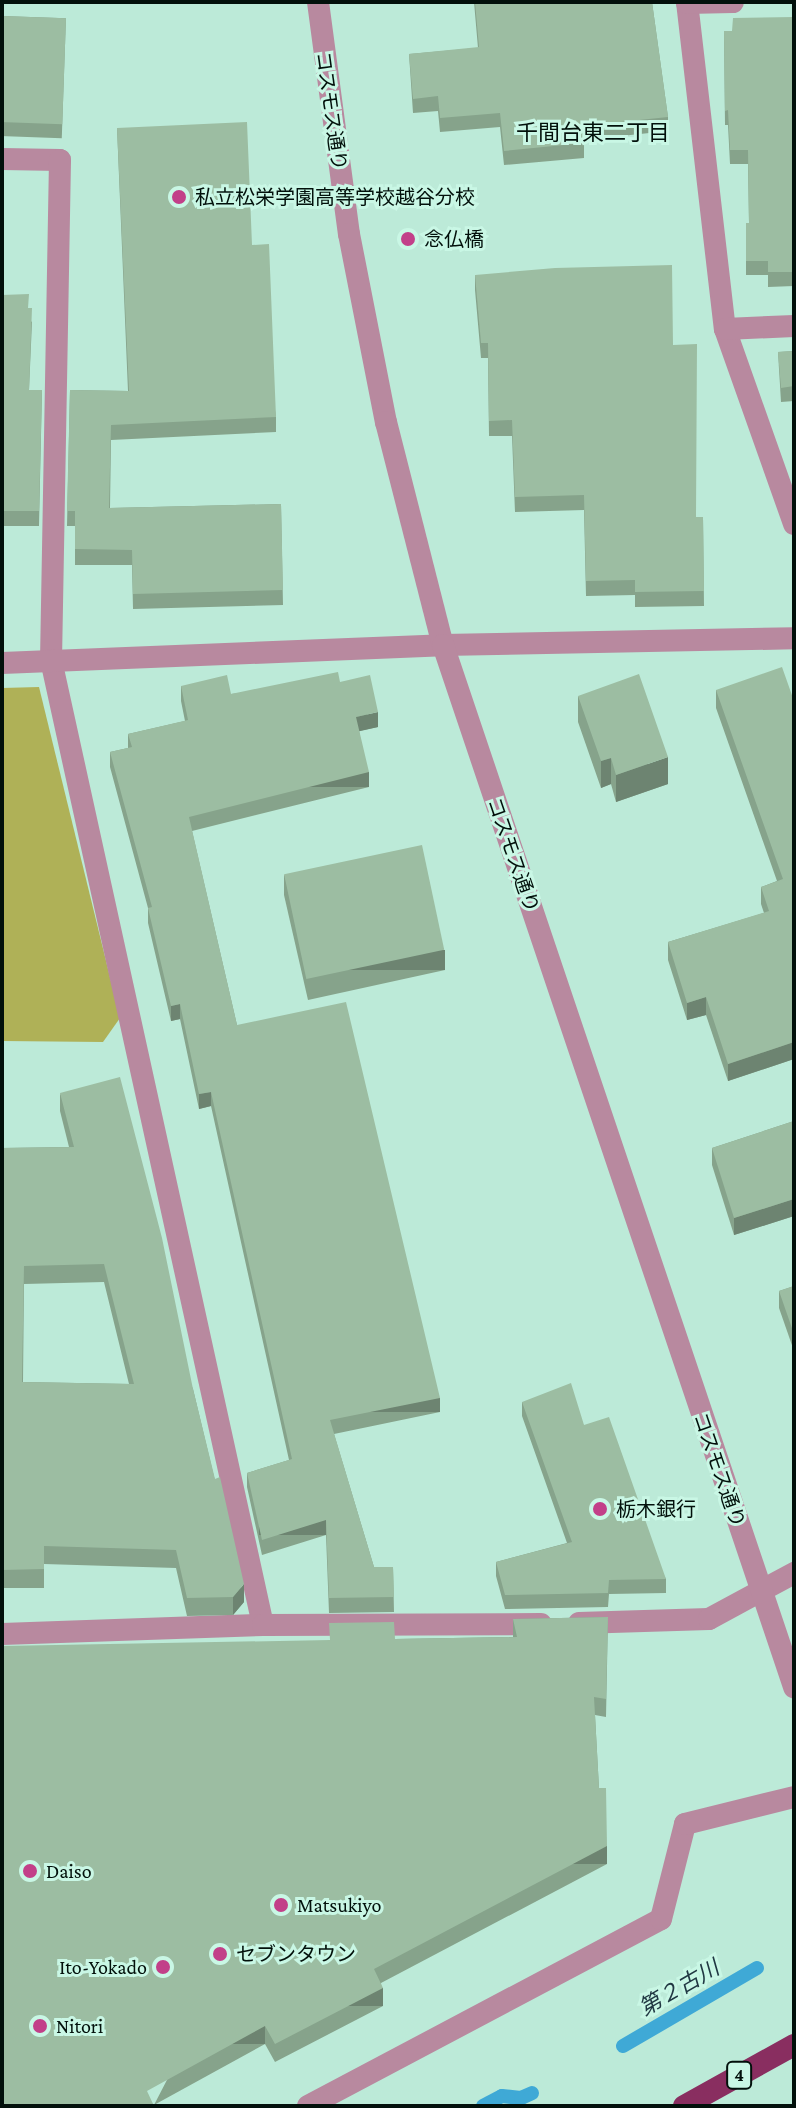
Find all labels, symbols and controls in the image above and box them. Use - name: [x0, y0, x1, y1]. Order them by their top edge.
- street label: コスモス通り: [311, 50, 351, 172]
- district label: 千間台東二丁目: [516, 120, 670, 146]
- place label: 私立松栄学園高等学校越谷分校: [195, 185, 475, 209]
- marker: 私立松栄学園高等学校越谷分校: [170, 188, 188, 206]
- place label: 念仏橋: [424, 227, 484, 251]
- marker: 念仏橋: [399, 230, 417, 248]
- street label: コスモス通り: [482, 794, 544, 916]
- street label: コスモス通り: [688, 1409, 750, 1531]
- place label: 栃木銀行: [616, 1497, 696, 1521]
- marker: 栃木銀行: [591, 1500, 609, 1518]
- place label: Daiso: [46, 1859, 92, 1883]
- marker: Daiso: [21, 1862, 39, 1880]
- place label: Matsukiyo: [297, 1893, 381, 1917]
- marker: Matsukiyo: [272, 1896, 290, 1914]
- place label: セブンタウン: [236, 1942, 356, 1966]
- marker: セブンタウン: [211, 1945, 229, 1963]
- place label: Ito-Yokado: [59, 1955, 147, 1979]
- water label: 第２古川: [634, 1955, 724, 2021]
- marker: Ito-Yokado: [154, 1958, 172, 1976]
- place label: Nitori: [56, 2014, 103, 2038]
- marker: Nitori: [31, 2017, 49, 2035]
- road number: 4: [725, 2061, 753, 2089]

